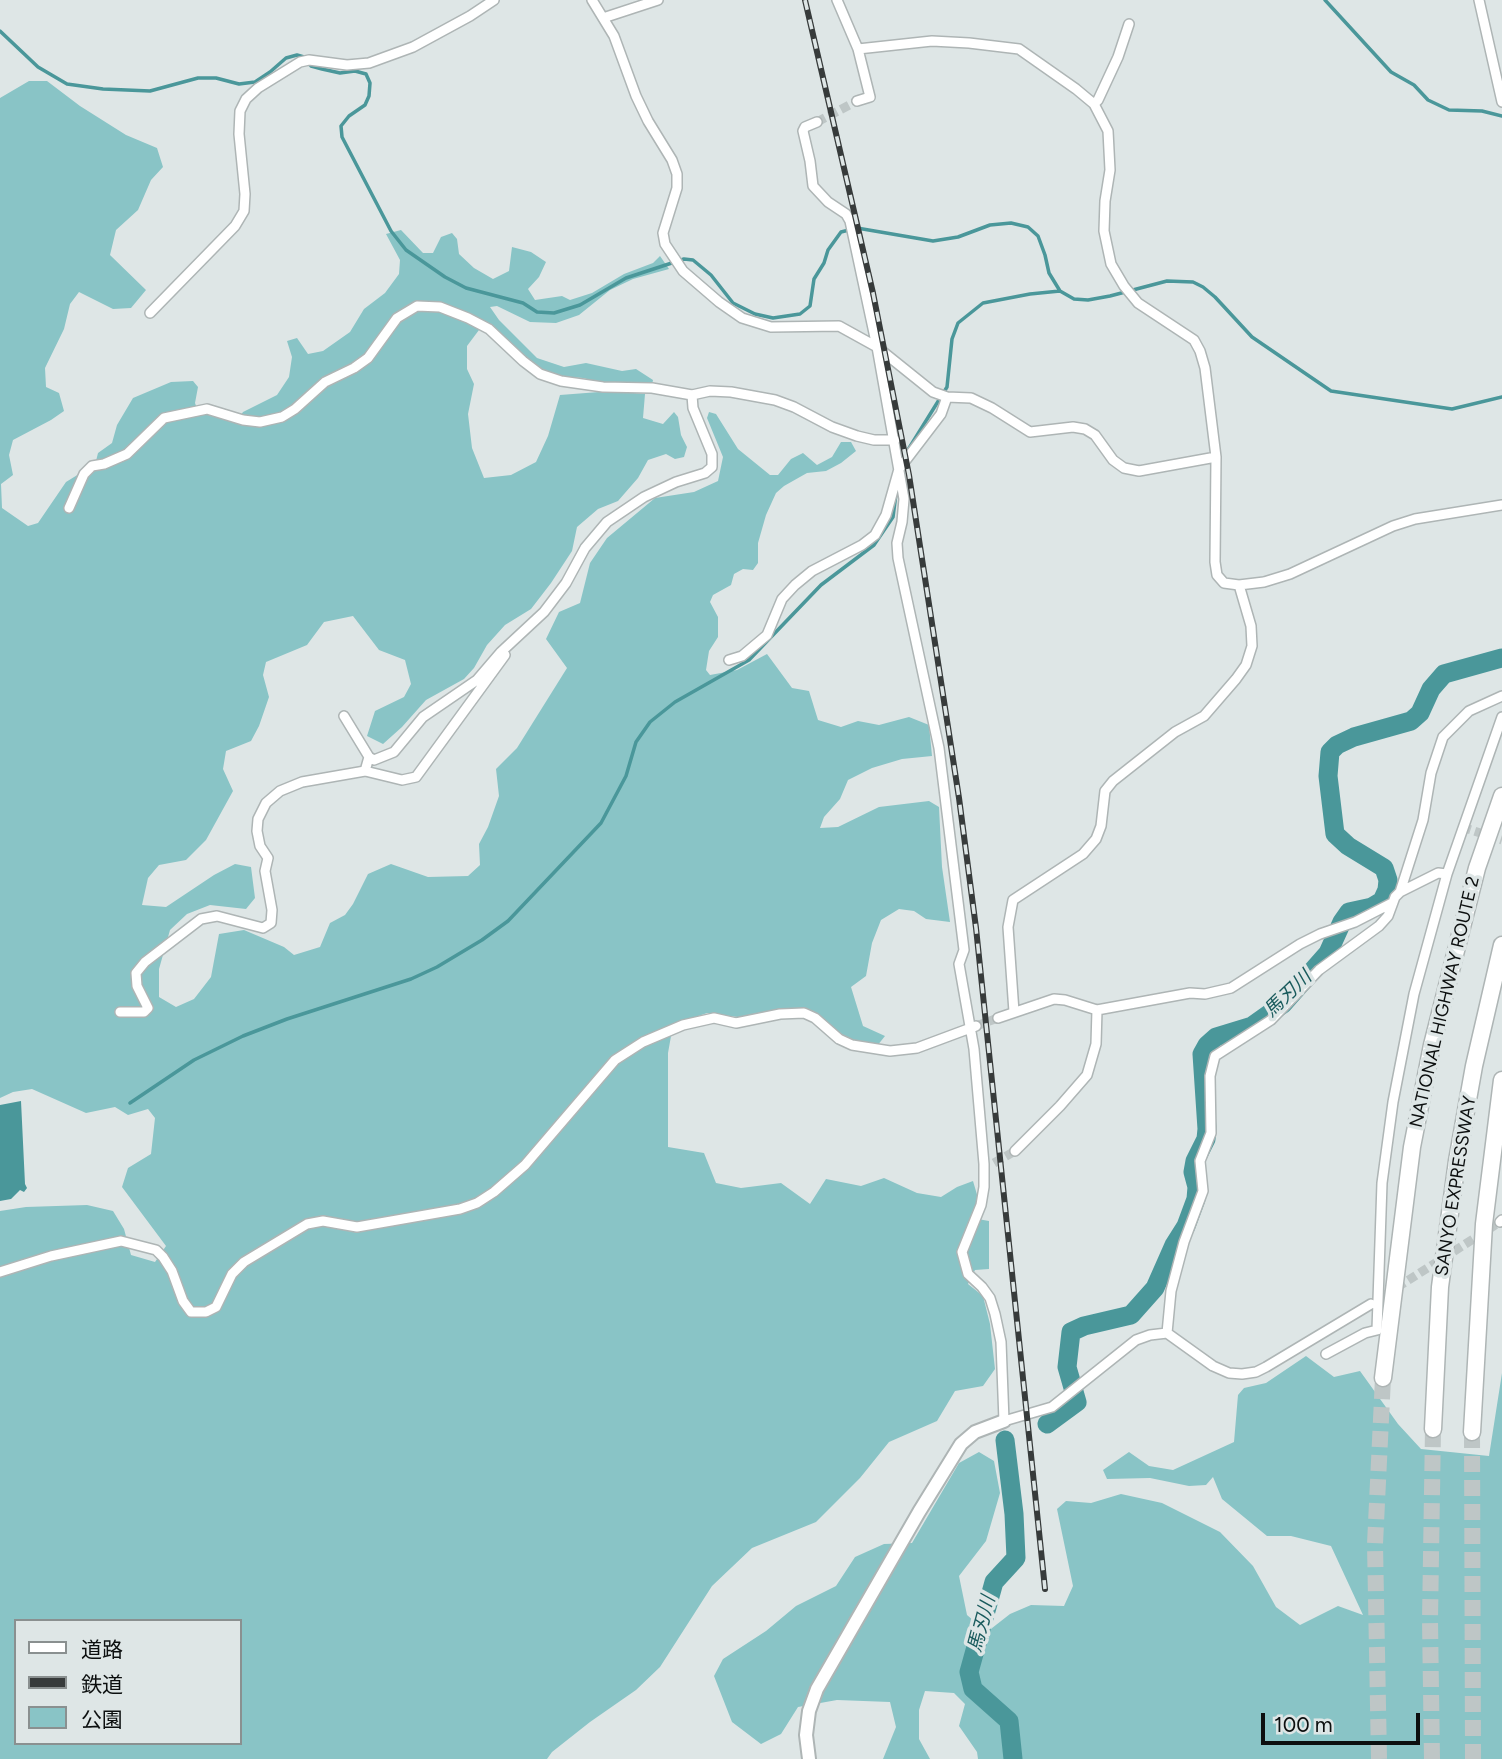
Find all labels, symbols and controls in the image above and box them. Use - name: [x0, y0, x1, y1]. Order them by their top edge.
- street label: NATIONAL HIGHWAY ROUTE 2: [1406, 874, 1484, 1130]
- water label: 馬刃川: [1260, 966, 1316, 1022]
- street label: SANYO EXPRESSWAY: [1431, 1094, 1481, 1278]
- water label: 馬刃川: [964, 1594, 1000, 1654]
- legend: [14, 1619, 242, 1745]
- text: 道路: [81, 1637, 123, 1662]
- text: 鉄道: [81, 1672, 123, 1697]
- scale bar: [1264, 1700, 1423, 1744]
- text: 公園: [81, 1707, 123, 1732]
- text: 100 m: [1274, 1712, 1333, 1737]

